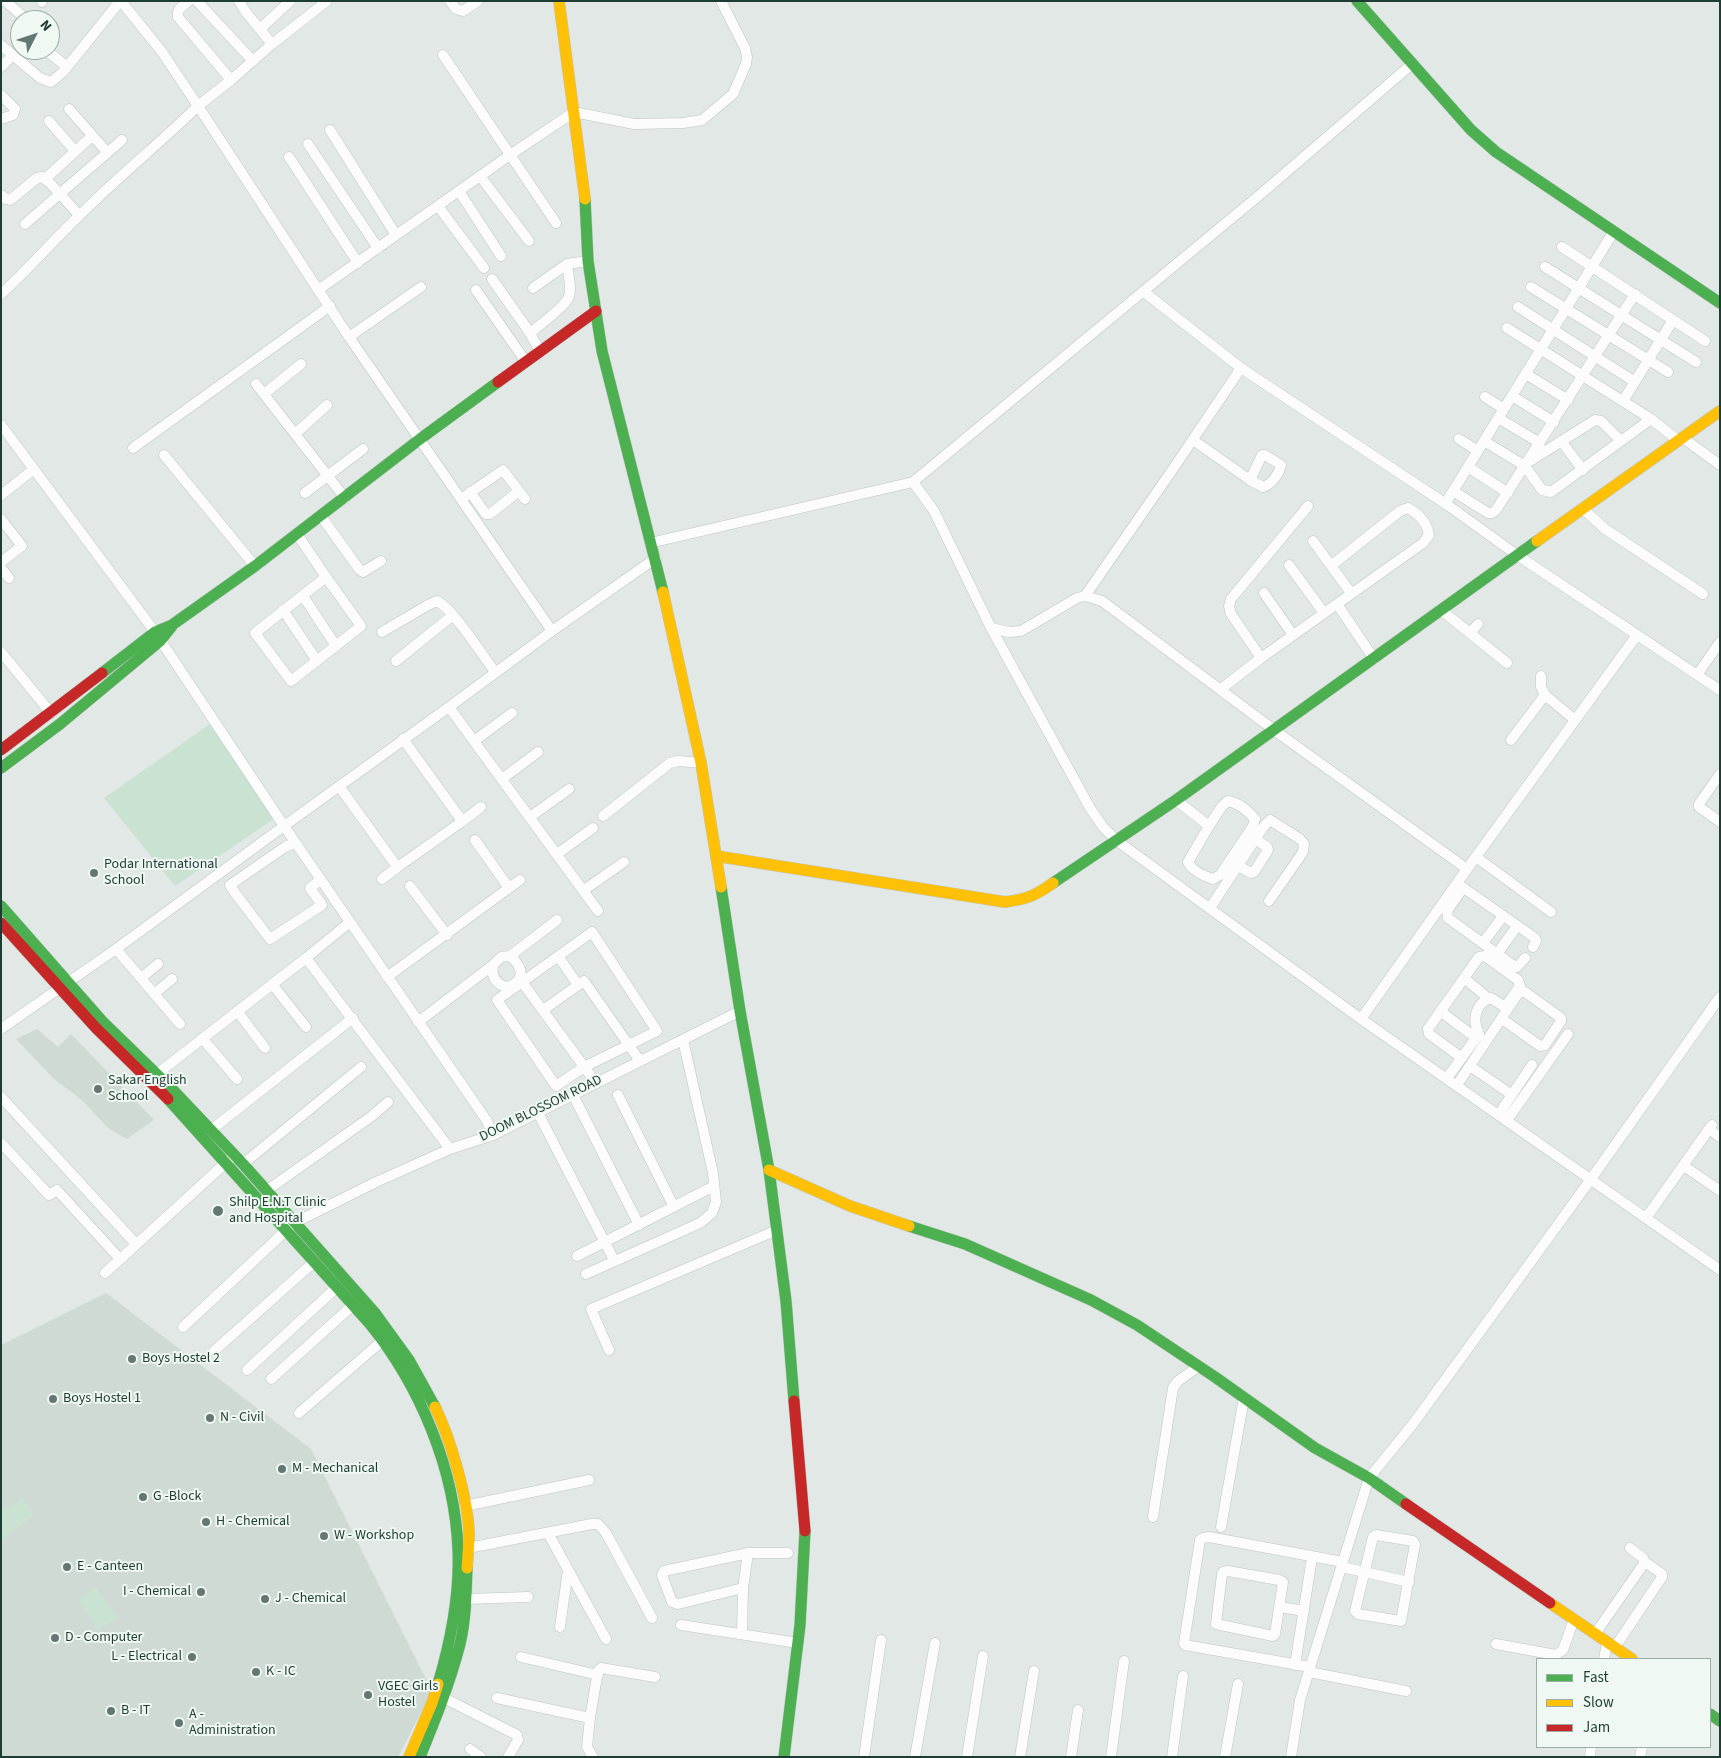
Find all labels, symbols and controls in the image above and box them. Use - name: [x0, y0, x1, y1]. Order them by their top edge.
- north arrow: [10, 10, 60, 60]
- text: N: [35, 16, 56, 36]
- place label: Podar International School: [104, 857, 218, 890]
- marker: Podar International School: [88, 867, 100, 879]
- street label: DOOM BLOSSOM ROAD: [477, 1072, 605, 1146]
- place label: Sakar English School: [108, 1073, 187, 1106]
- marker: Sakar English School: [92, 1083, 104, 1095]
- place label: Shilp E.N.T Clinic and Hospital: [229, 1195, 326, 1228]
- marker: Shilp E.N.T Clinic and Hospital: [211, 1204, 225, 1218]
- place label: Boys Hostel 2: [142, 1351, 220, 1367]
- marker: Boys Hostel 2: [126, 1353, 138, 1365]
- place label: Boys Hostel 1: [63, 1391, 141, 1407]
- marker: Boys Hostel 1: [47, 1393, 59, 1405]
- place label: N - Civil: [220, 1410, 264, 1426]
- marker: N - Civil: [204, 1412, 216, 1424]
- place label: M - Mechanical: [292, 1461, 378, 1477]
- marker: M - Mechanical: [276, 1463, 288, 1475]
- place label: G -Block: [153, 1489, 201, 1505]
- marker: G -Block: [137, 1491, 149, 1503]
- place label: H - Chemical: [216, 1514, 290, 1530]
- marker: H - Chemical: [200, 1516, 212, 1528]
- place label: W - Workshop: [334, 1528, 414, 1544]
- marker: W - Workshop: [318, 1530, 330, 1542]
- place label: E - Canteen: [77, 1559, 143, 1575]
- marker: E - Canteen: [61, 1561, 73, 1573]
- place label: I - Chemical: [123, 1584, 191, 1600]
- marker: I - Chemical: [195, 1586, 207, 1598]
- place label: J - Chemical: [275, 1591, 346, 1607]
- marker: J - Chemical: [259, 1593, 271, 1605]
- place label: D - Computer: [65, 1630, 142, 1646]
- marker: D - Computer: [49, 1632, 61, 1644]
- place label: L - Electrical: [111, 1649, 182, 1665]
- marker: L - Electrical: [186, 1651, 198, 1663]
- legend: [1536, 1658, 1711, 1748]
- place label: K - IC: [266, 1664, 296, 1680]
- marker: K - IC: [250, 1666, 262, 1678]
- text: Fast: [1583, 1667, 1609, 1688]
- place label: VGEC Girls Hostel: [378, 1679, 438, 1711]
- marker: VGEC Girls Hostel: [362, 1689, 374, 1701]
- text: Slow: [1583, 1692, 1614, 1713]
- place label: B - IT: [121, 1703, 150, 1719]
- marker: B - IT: [105, 1705, 117, 1717]
- place label: A - Administration: [189, 1707, 276, 1740]
- marker: A - Administration: [173, 1717, 185, 1729]
- text: Jam: [1583, 1717, 1610, 1738]

